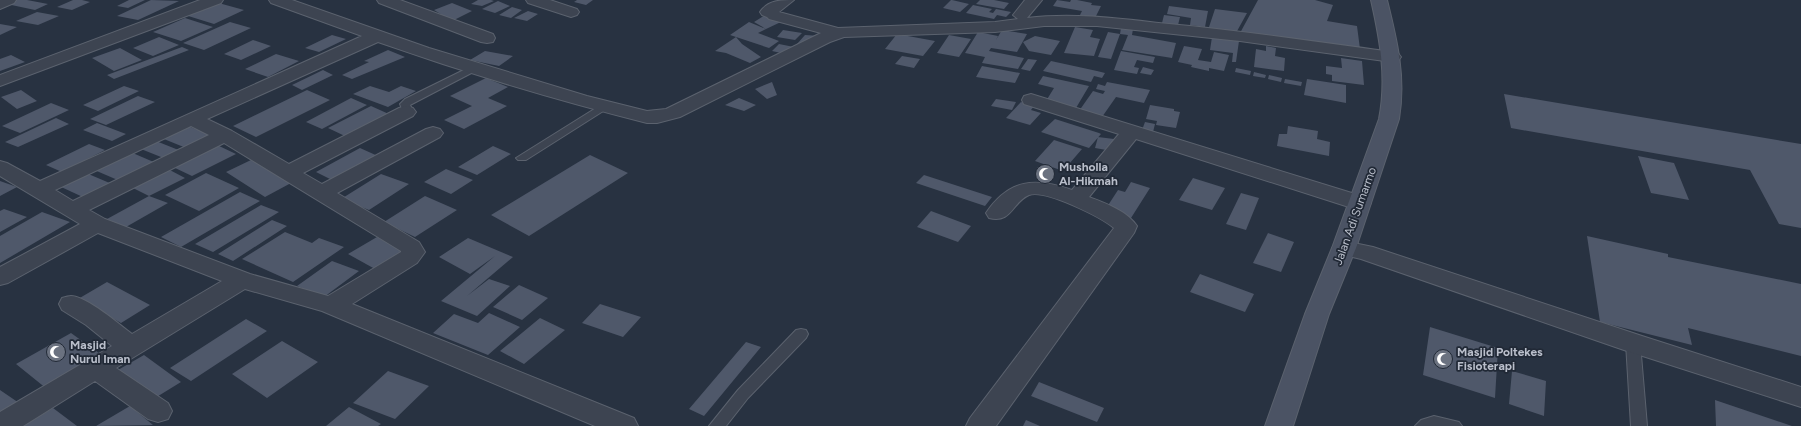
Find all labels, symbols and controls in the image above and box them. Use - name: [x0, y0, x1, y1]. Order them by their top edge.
- place label: Musholla Al-Hikmah: [1059, 160, 1118, 188]
- mosque icon: Musholla Al-Hikmah: [1034, 163, 1056, 185]
- street label: Jalan Adi Sumarmo: [1331, 165, 1379, 267]
- place label: Masjid Nurul Iman: [70, 338, 131, 366]
- mosque icon: Masjid Nurul Iman: [45, 341, 67, 363]
- place label: Masjid Poltekes Fisioterapi: [1457, 345, 1543, 373]
- mosque icon: Masjid Poltekes Fisioterapi: [1432, 348, 1454, 370]

